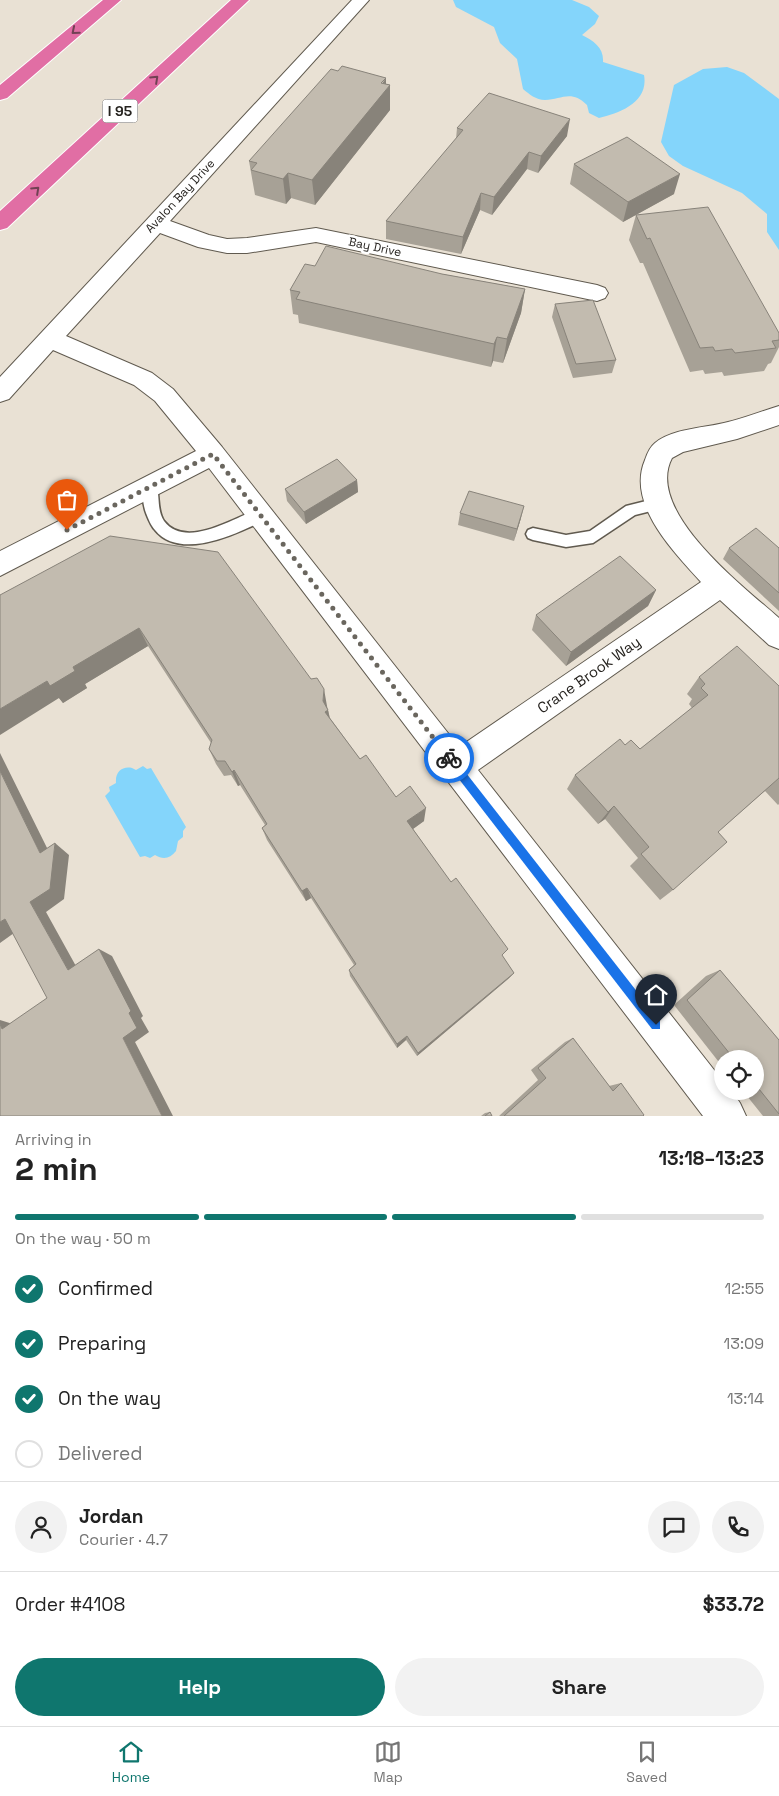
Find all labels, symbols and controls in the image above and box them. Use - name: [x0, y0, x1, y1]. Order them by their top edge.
- one-way arrow: [72, 26, 81, 34]
- one-way arrow: [150, 76, 159, 85]
- road number: I 95: [102, 100, 138, 122]
- street label: Avalon Bay Drive: [142, 156, 218, 236]
- one-way arrow: [30, 187, 39, 196]
- street label: Bay Drive: [347, 234, 403, 260]
- pin: [46, 479, 88, 530]
- icon: bag: [53, 486, 81, 514]
- street label: Crane Brook Way: [533, 632, 644, 717]
- courier: [424, 733, 474, 783]
- icon: bike: [435, 744, 463, 772]
- pin: [635, 974, 677, 1025]
- icon: home: [642, 981, 670, 1009]
- map controls: [714, 1050, 764, 1100]
- button: locate: [714, 1050, 764, 1100]
- text: Arriving in: [15, 1129, 92, 1150]
- text: 13:18–13:23: [658, 1146, 764, 1171]
- text: 2 min: [15, 1149, 98, 1189]
- text: On the way · 50 m: [15, 1228, 151, 1249]
- icon: check: [15, 1275, 43, 1303]
- text: Confirmed: [58, 1276, 153, 1301]
- text: 12:55: [724, 1278, 764, 1299]
- icon: check: [15, 1330, 43, 1358]
- text: Preparing: [58, 1331, 146, 1356]
- text: 13:09: [724, 1333, 764, 1354]
- icon: check: [15, 1385, 43, 1413]
- text: On the way: [58, 1386, 161, 1411]
- text: 13:14: [727, 1388, 764, 1409]
- text: Delivered: [58, 1441, 143, 1466]
- button: person: [15, 1501, 67, 1553]
- button: chat: [648, 1501, 700, 1553]
- button: phone: [712, 1501, 764, 1553]
- text: Jordan: [79, 1504, 144, 1529]
- text: Courier · 4.7: [79, 1529, 168, 1550]
- text: Order #4108: [15, 1592, 125, 1617]
- text: $33.72: [703, 1592, 764, 1617]
- button: Help: [15, 1658, 385, 1716]
- button: Share: [395, 1658, 764, 1716]
- tab: Home: [112, 1738, 150, 1786]
- tab: Map: [374, 1738, 403, 1786]
- tab: Saved: [626, 1738, 667, 1786]

